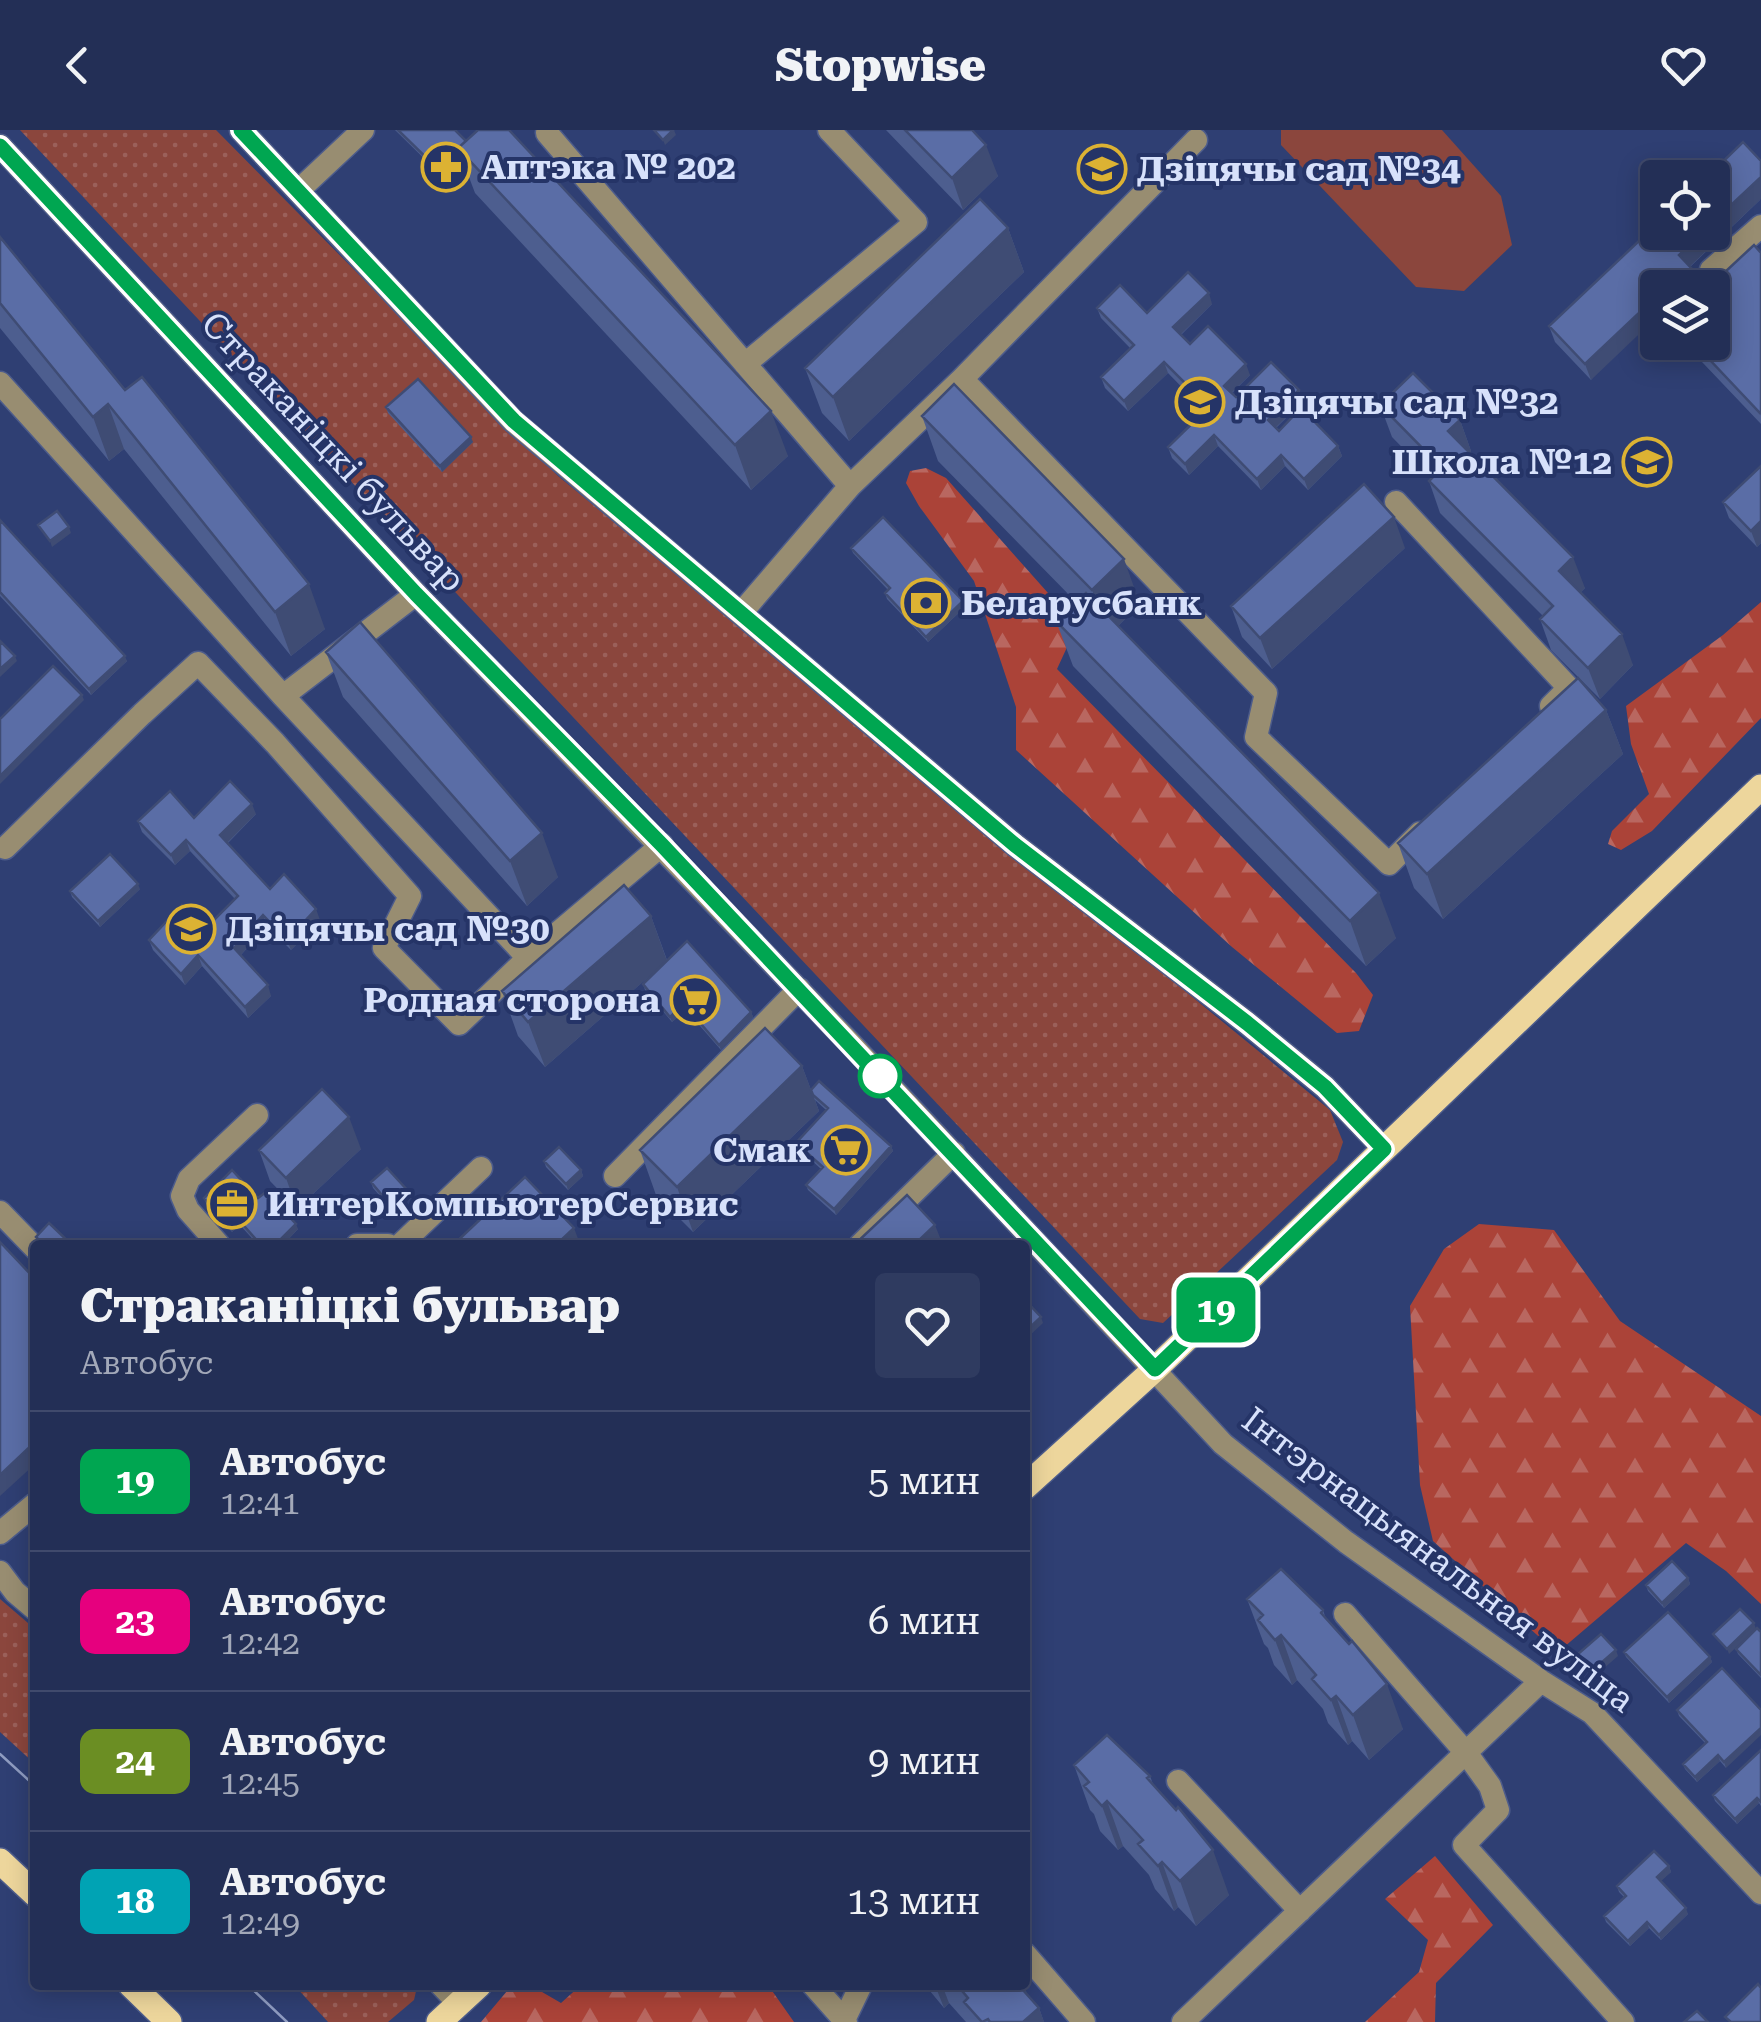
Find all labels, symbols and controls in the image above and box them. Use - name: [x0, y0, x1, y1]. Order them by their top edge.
- icon: back: [50, 38, 105, 93]
- icon: heart: [1656, 38, 1711, 93]
- text: Stopwise: [775, 39, 986, 92]
- pharmacy icon: Аптэка № 202: [420, 141, 472, 193]
- school or university icon: Дзіцячы сад №34: [1076, 143, 1128, 195]
- place label: Аптэка № 202: [481, 147, 736, 188]
- place label: Дзіцячы сад №34: [1137, 149, 1461, 190]
- map controls: [1640, 160, 1730, 360]
- button: locate: [1640, 160, 1730, 250]
- button: layers: [1640, 270, 1730, 360]
- street label: Страканіцкі бульвар: [193, 304, 473, 600]
- school or university icon: Дзіцячы сад №32: [1174, 376, 1226, 428]
- place label: Дзіцячы сад №32: [1235, 382, 1559, 423]
- school or university icon: Школа №12: [1621, 436, 1673, 488]
- place label: Школа №12: [1392, 442, 1612, 483]
- bank icon: Беларусбанк: [900, 577, 952, 629]
- place label: Беларусбанк: [961, 583, 1202, 624]
- school or university icon: Дзіцячы сад №30: [165, 903, 217, 955]
- place label: Дзіцячы сад №30: [226, 909, 550, 950]
- supermarket icon: Родная сторона: [669, 974, 721, 1026]
- place label: Родная сторона: [363, 980, 660, 1021]
- unlabelled marker: [859, 1055, 901, 1097]
- supermarket icon: Смак: [820, 1124, 872, 1176]
- place label: Смак: [713, 1130, 811, 1171]
- office icon: ИнтерКомпьютерСервис: [206, 1178, 258, 1230]
- place label: ИнтерКомпьютерСервис: [267, 1184, 739, 1225]
- button: heart: [875, 1273, 980, 1378]
- text: Страканіцкі бульвар: [80, 1278, 620, 1334]
- line badge: 19: [1171, 1278, 1261, 1342]
- text: 19: [1196, 1290, 1236, 1331]
- text: Автобус: [80, 1344, 213, 1382]
- street label: Інтэрнацыянальная вуліца: [1234, 1399, 1642, 1721]
- text: Автобус: [220, 1440, 386, 1484]
- text: 5 мин: [868, 1459, 980, 1503]
- text: 19: [115, 1461, 155, 1502]
- text: 12:41: [220, 1484, 300, 1522]
- text: Автобус: [220, 1580, 386, 1624]
- text: 6 мин: [868, 1599, 980, 1643]
- text: 23: [115, 1601, 155, 1642]
- text: 12:42: [220, 1624, 300, 1662]
- text: Автобус: [220, 1720, 386, 1764]
- text: 9 мин: [868, 1739, 980, 1783]
- text: 24: [115, 1741, 155, 1782]
- text: 12:45: [220, 1764, 300, 1802]
- text: Автобус: [220, 1860, 386, 1904]
- text: 13 мин: [847, 1879, 980, 1923]
- text: 18: [115, 1881, 155, 1922]
- text: 12:49: [220, 1904, 300, 1942]

